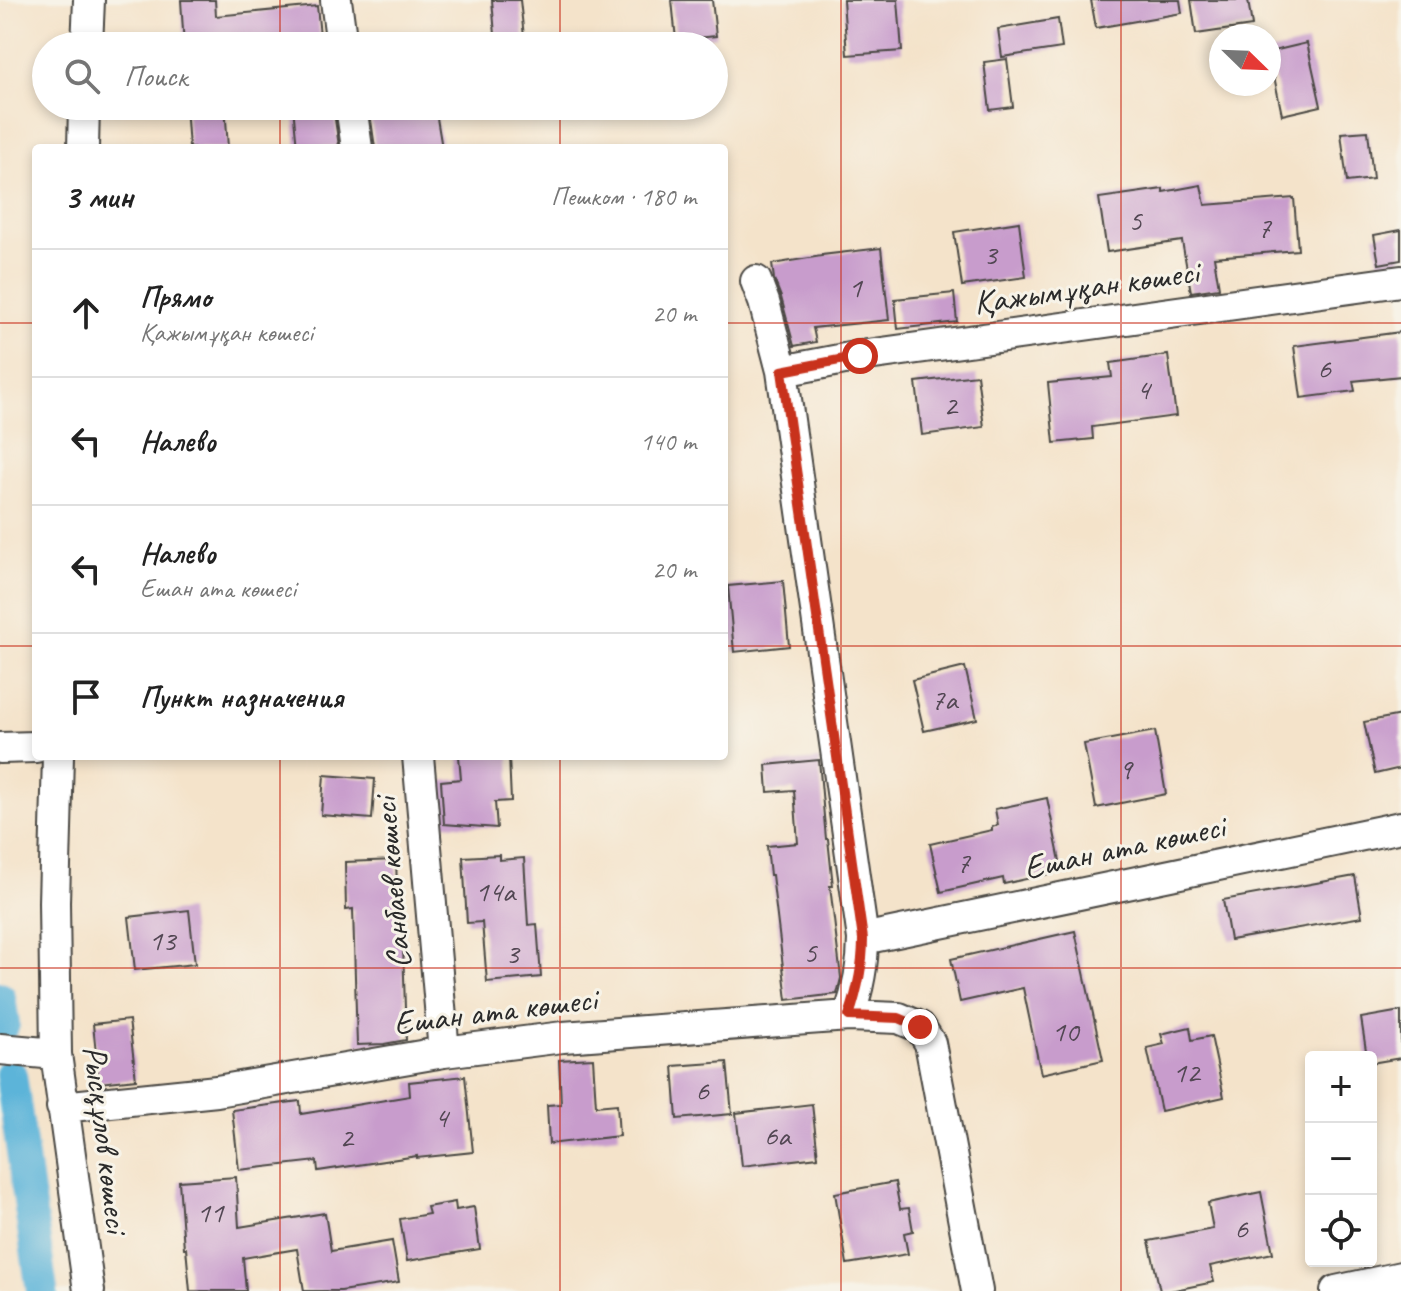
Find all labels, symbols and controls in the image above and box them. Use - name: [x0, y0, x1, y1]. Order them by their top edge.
- north arrow: [1209, 24, 1281, 96]
- search box: [32, 32, 728, 120]
- icon: search: [60, 54, 104, 98]
- text: Поиск: [124, 57, 187, 95]
- text: 3 мин: [64, 175, 133, 218]
- text: Пешком · 180 m: [551, 180, 696, 213]
- house number: 5: [1128, 201, 1143, 239]
- house number: 7: [1257, 208, 1272, 246]
- house number: 3: [983, 235, 999, 273]
- street label: Қажымұқан көшесі: [971, 249, 1205, 324]
- house number: 1: [848, 268, 863, 306]
- text: Прямо: [140, 278, 211, 316]
- icon: ahead: [64, 291, 108, 335]
- text: 20 m: [652, 297, 696, 330]
- text: Қажымұқан көшесі: [140, 316, 313, 349]
- route start: [842, 338, 878, 374]
- house number: 6: [1317, 349, 1332, 387]
- house number: 4: [1136, 370, 1152, 408]
- house number: 2: [943, 386, 959, 424]
- icon: left: [64, 419, 108, 463]
- text: Налево: [140, 422, 216, 460]
- text: 140 m: [640, 425, 696, 458]
- text: Налево: [140, 534, 216, 572]
- icon: left: [64, 547, 108, 591]
- text: 20 m: [652, 553, 696, 586]
- text: Ешан ата көшесі: [140, 572, 296, 605]
- icon: arrive: [64, 675, 108, 719]
- text: Пункт назначения: [140, 678, 343, 716]
- house number: 7а: [931, 680, 959, 718]
- house number: 9: [1118, 750, 1134, 788]
- street label: Санбаев көшесі: [362, 792, 420, 970]
- street label: Ешан ата көшесі: [1020, 803, 1232, 889]
- house number: 7: [956, 843, 971, 881]
- house number: 14а: [475, 872, 517, 910]
- house number: 13: [149, 921, 178, 959]
- house number: 5: [803, 933, 818, 971]
- house number: 3: [505, 934, 521, 972]
- street label: Ешан ата көшесі: [391, 976, 603, 1044]
- route end: [902, 1009, 938, 1045]
- house number: 10: [1052, 1012, 1081, 1050]
- street label: Рысқұлов көшесі: [74, 1043, 140, 1239]
- map controls: [1305, 1051, 1377, 1267]
- button: +: [1305, 1051, 1377, 1123]
- house number: 12: [1173, 1053, 1202, 1091]
- house number: 6: [695, 1071, 710, 1109]
- house number: 4: [434, 1098, 450, 1136]
- house number: 6а: [764, 1116, 792, 1154]
- house number: 2: [339, 1118, 355, 1156]
- button: −: [1305, 1123, 1377, 1195]
- house number: 11: [197, 1193, 225, 1231]
- button: locate: [1305, 1195, 1377, 1267]
- house number: 6: [1234, 1209, 1249, 1247]

